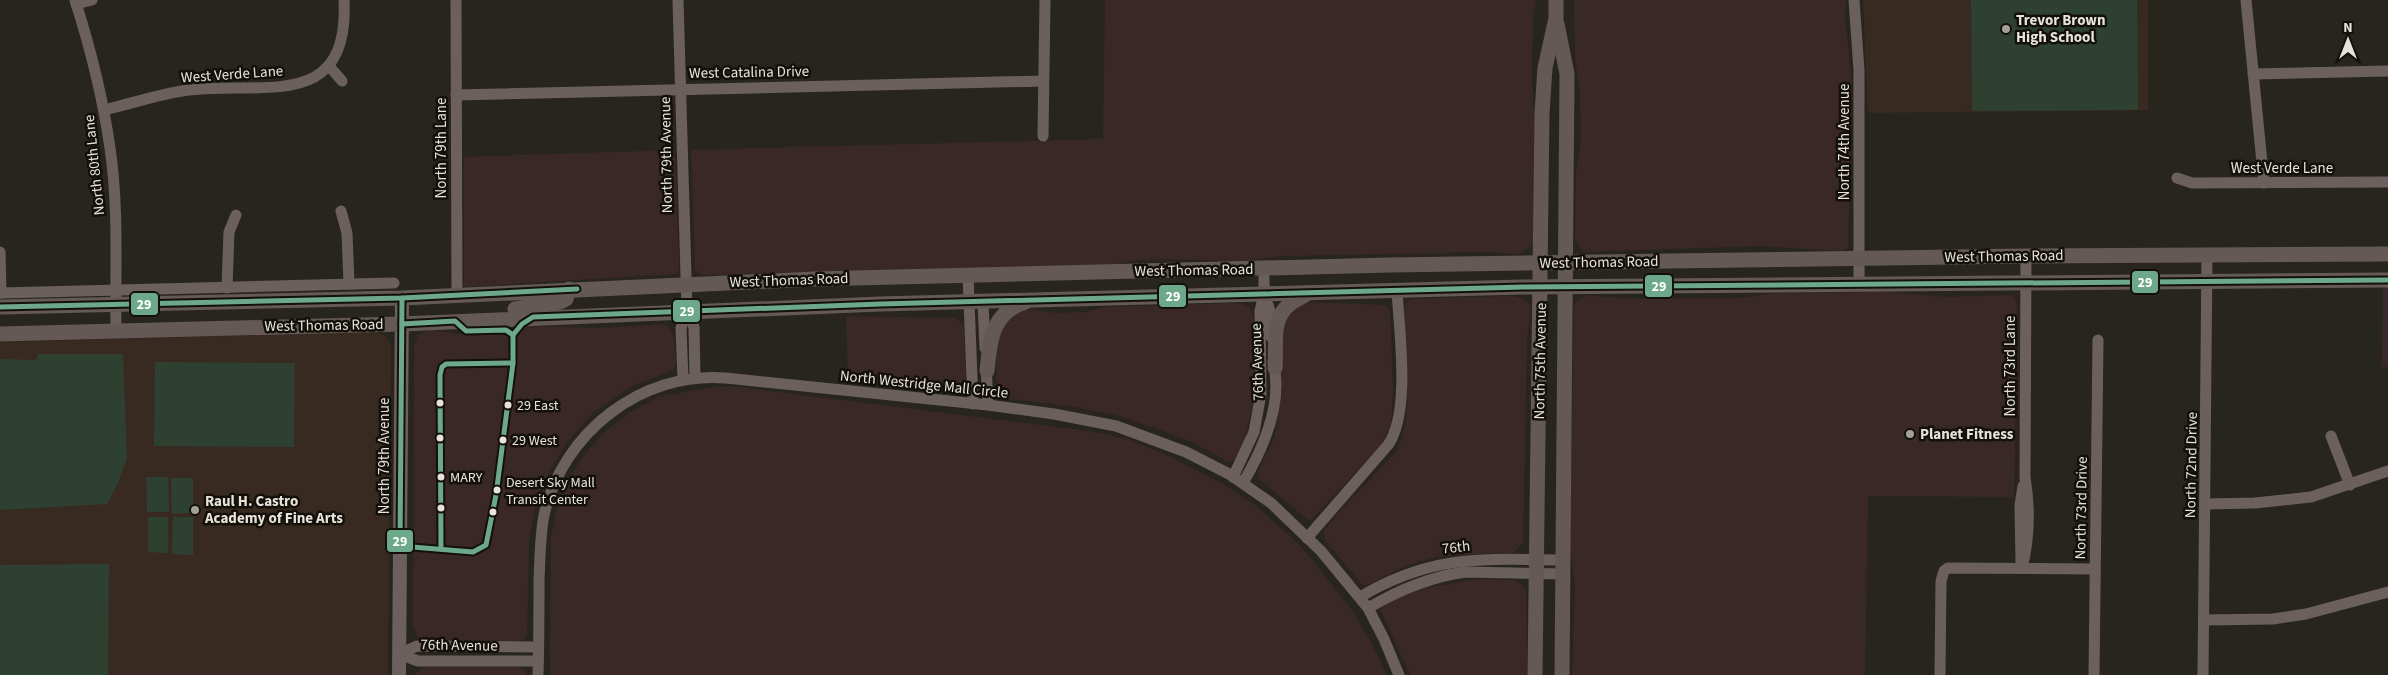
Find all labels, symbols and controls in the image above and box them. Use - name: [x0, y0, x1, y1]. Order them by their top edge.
- place label: Trevor Brown High School: [2016, 10, 2106, 48]
- north arrow: [2323, 15, 2373, 65]
- text: N: [2343, 18, 2353, 38]
- marker: Trevor Brown High School: [2000, 23, 2012, 35]
- street label: West Verde Lane: [180, 60, 284, 89]
- street label: West Catalina Drive: [689, 61, 809, 84]
- street label: North 74th Avenue: [1834, 84, 1855, 200]
- street label: North 79th Avenue: [655, 96, 678, 213]
- street label: North 79th Lane: [431, 98, 452, 198]
- street label: North 80th Lane: [79, 114, 110, 216]
- street label: West Verde Lane: [2231, 158, 2333, 179]
- street label: West Thomas Road: [1944, 245, 2064, 268]
- street label: West Thomas Road: [1539, 251, 1659, 274]
- street label: West Thomas Road: [1134, 259, 1254, 282]
- street label: West Thomas Road: [729, 268, 849, 293]
- line badge: 29: [2131, 270, 2159, 294]
- text: 29: [2138, 273, 2152, 293]
- line badge: 29: [1644, 274, 1673, 298]
- text: 29: [1652, 277, 1666, 297]
- line badge: 29: [1158, 284, 1187, 308]
- text: 29: [1166, 287, 1180, 307]
- line badge: 29: [130, 292, 159, 316]
- text: 29: [137, 295, 151, 315]
- line badge: 29: [672, 299, 701, 323]
- text: 29: [680, 302, 694, 322]
- street label: North 75th Avenue: [1529, 303, 1552, 420]
- street label: West Thomas Road: [264, 314, 384, 337]
- street label: North 73rd Lane: [2000, 315, 2021, 417]
- street label: 76th Avenue: [1246, 323, 1269, 401]
- street label: North Westridge Mall Circle: [839, 365, 1009, 404]
- place label: 29 East: [517, 396, 559, 416]
- street label: North 79th Avenue: [374, 398, 395, 514]
- unlabelled marker: [435, 398, 445, 408]
- marker: 29 East: [503, 400, 513, 410]
- street label: North 72nd Drive: [2180, 412, 2203, 518]
- place label: Planet Fitness: [1920, 424, 2014, 445]
- marker: Planet Fitness: [1904, 428, 1916, 440]
- place label: 29 West: [512, 431, 557, 451]
- unlabelled marker: [435, 433, 445, 443]
- marker: 29 West: [498, 435, 508, 445]
- street label: North 73rd Drive: [2070, 456, 2093, 560]
- place label: MARY: [450, 468, 483, 488]
- marker: MARY: [436, 472, 446, 482]
- place label: Desert Sky Mall Transit Center: [506, 473, 595, 510]
- marker: Desert Sky Mall Transit Center: [492, 485, 502, 495]
- place label: Raul H. Castro Academy of Fine Arts: [204, 491, 343, 529]
- unlabelled marker: [436, 503, 446, 513]
- marker: Raul H. Castro Academy of Fine Arts: [189, 504, 201, 516]
- unlabelled marker: [488, 507, 498, 517]
- line badge: 29: [386, 529, 414, 553]
- text: 29: [393, 532, 407, 552]
- street label: 76th: [1441, 536, 1471, 559]
- street label: 76th Avenue: [420, 634, 498, 657]

